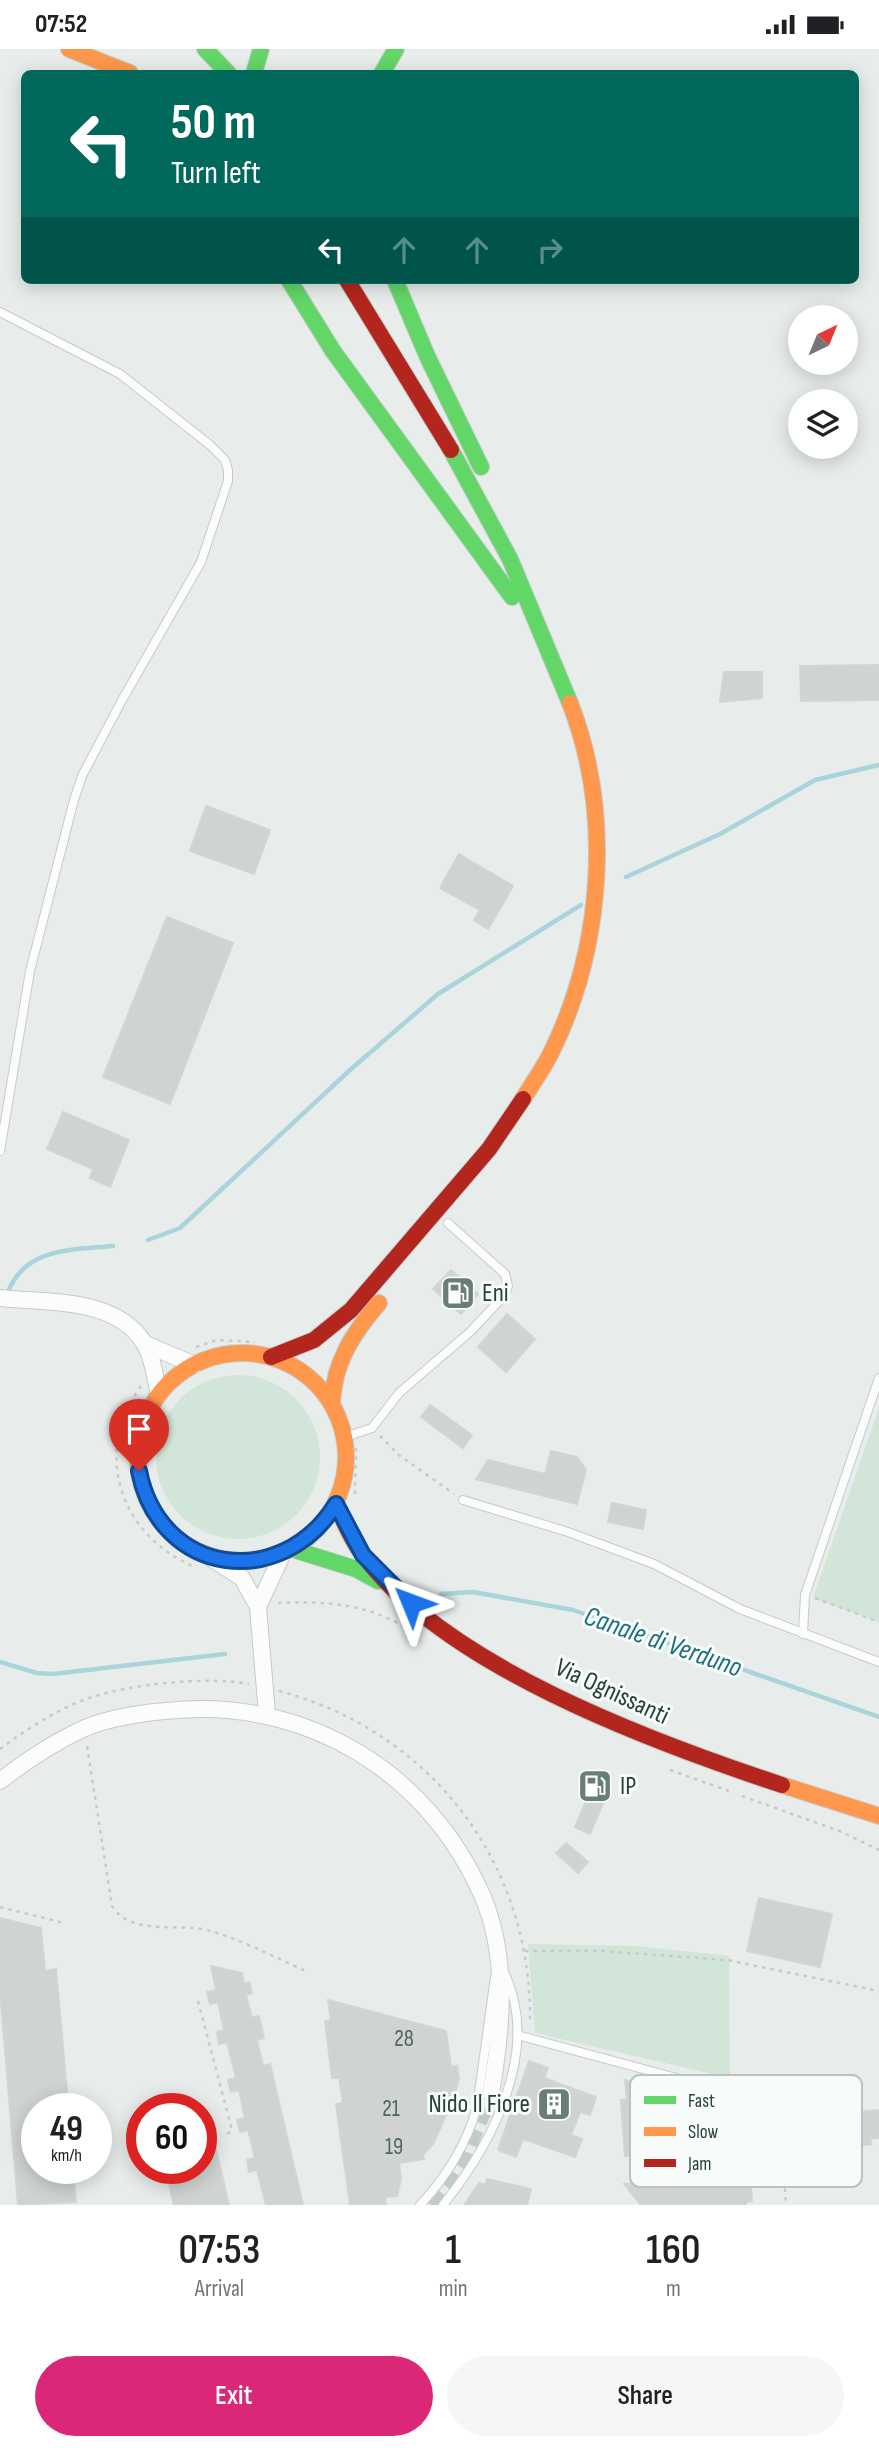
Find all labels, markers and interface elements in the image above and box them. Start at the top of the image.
text: 07:52 [35,9,87,40]
text: 50 m [171,94,256,153]
icon: left [56,98,147,189]
text: Turn left [171,154,261,193]
icon: left [312,231,350,269]
icon: ahead [385,231,423,269]
icon: ahead [458,231,496,269]
icon: right [531,231,569,269]
north arrow [788,305,858,375]
map controls [788,305,858,459]
button: layers [788,389,858,459]
fuel station icon: Eni [439,1274,477,1312]
place label: Eni [482,1278,509,1309]
pin [109,1399,169,1471]
icon: arrive [120,1410,158,1448]
position arrow [374,1566,448,1640]
water label: Canale di Verduno [580,1600,747,1685]
street label: Via Ognissanti [550,1652,674,1732]
fuel station icon: IP [576,1767,614,1805]
place label: IP [620,1771,636,1802]
house number: 28 [394,2025,414,2053]
legend [630,2075,862,2187]
building icon: Nido Il Fiore [535,2085,573,2123]
place label: Nido Il Fiore [429,2089,530,2120]
text: Fast [688,2090,715,2113]
speed limit sign: 60 [126,2093,217,2184]
house number: 21 [382,2095,400,2123]
text: 49 [50,2108,83,2151]
text: Slow [688,2121,718,2144]
house number: 19 [385,2133,403,2161]
text: km/h [51,2145,82,2166]
text: Jam [687,2153,711,2176]
text: 07:53 [179,2225,260,2276]
text: 1 [445,2225,461,2276]
text: 160 [646,2225,700,2276]
text: Arrival [195,2275,244,2303]
text: min [439,2275,468,2303]
text: m [666,2275,681,2303]
button: Exit [35,2356,433,2436]
button: Share [447,2356,844,2436]

